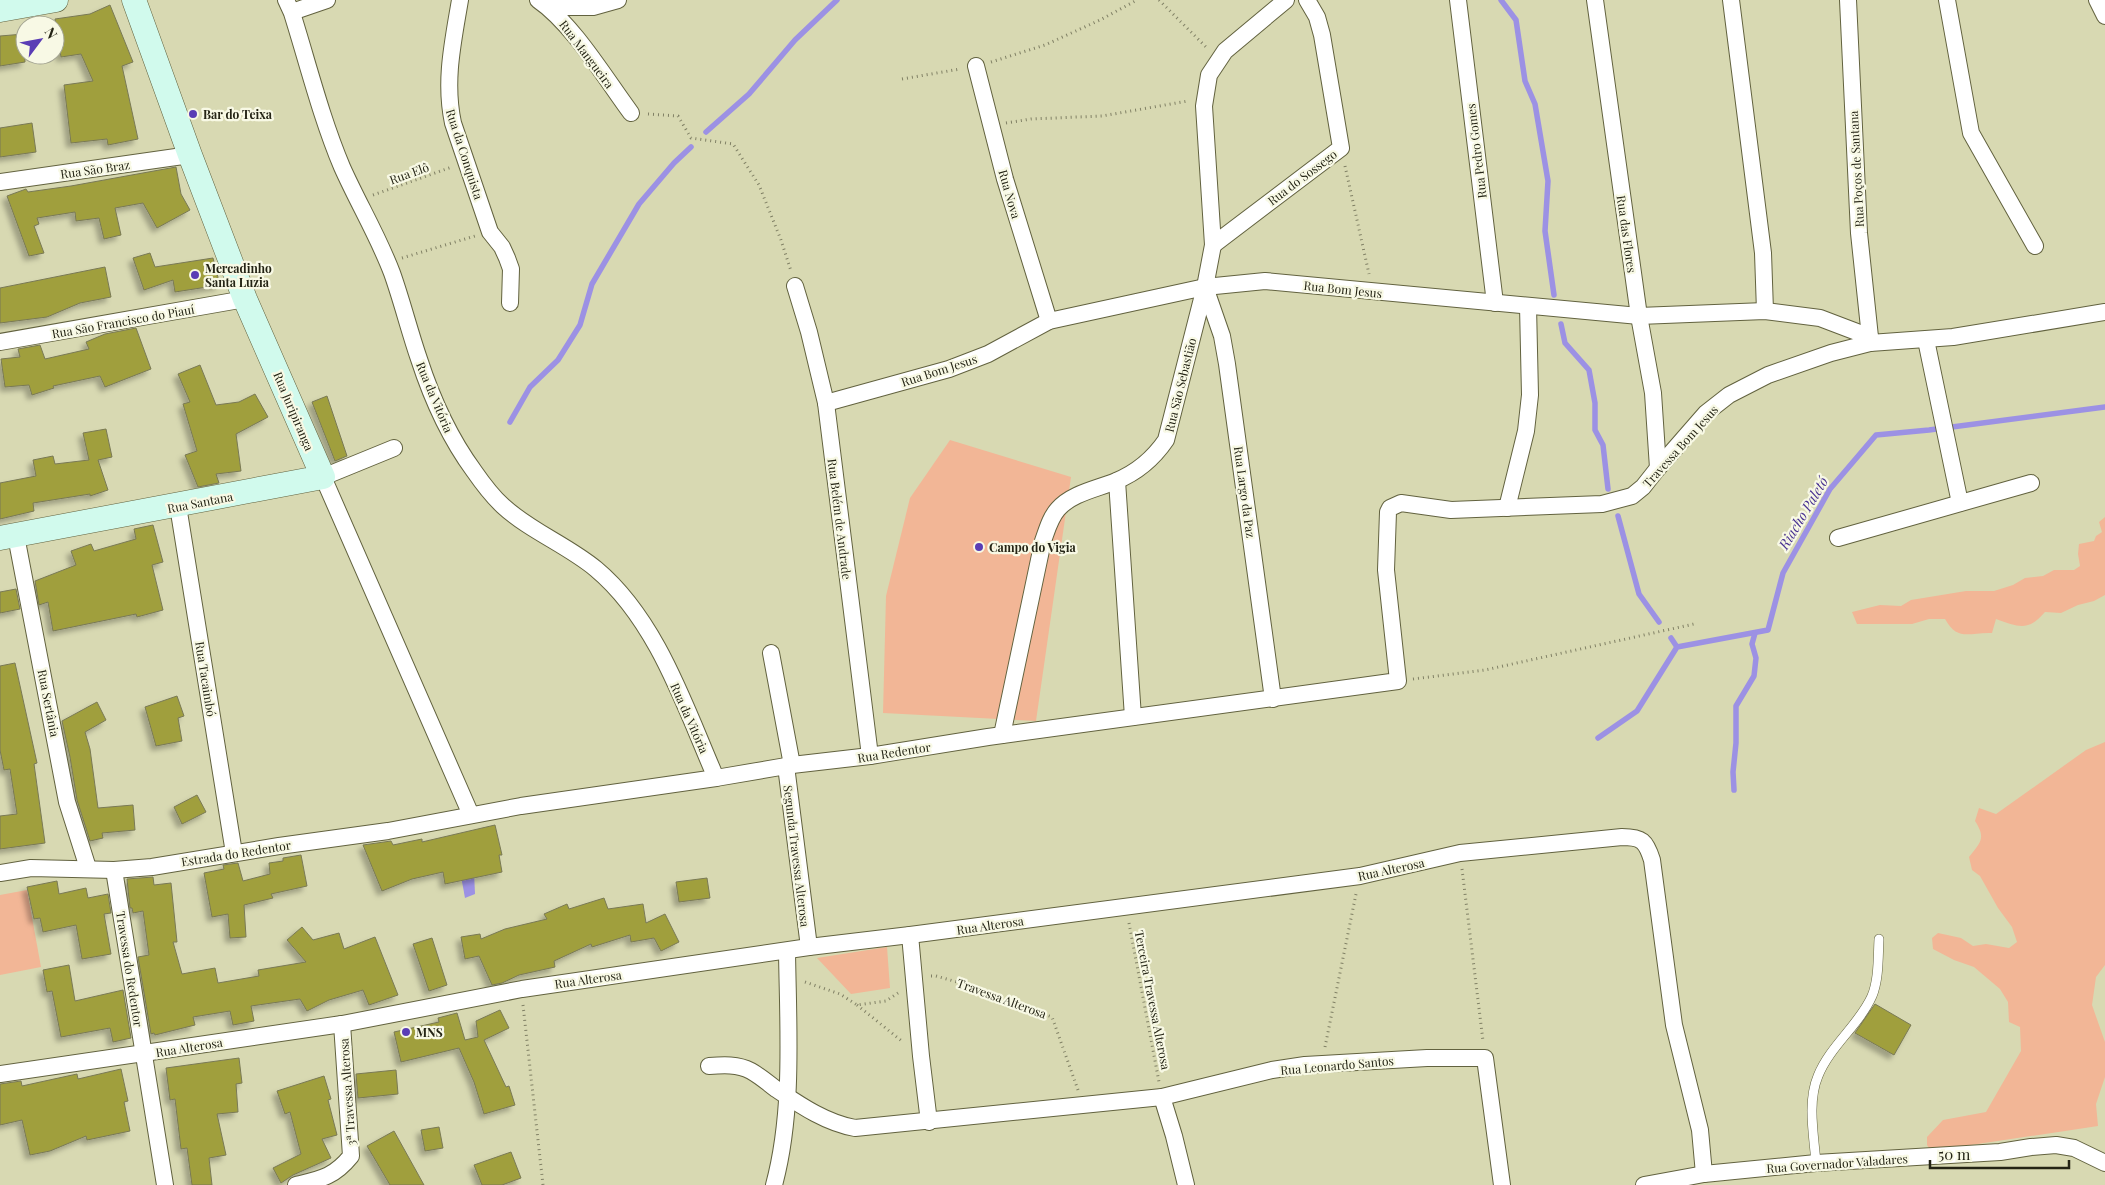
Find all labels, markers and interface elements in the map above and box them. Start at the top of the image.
north arrow [15,15,65,65]
street label: Rua Mangueira [556,17,618,91]
text: N [41,24,62,42]
street label: Rua Pedro Gomes [1462,103,1490,199]
place label: Bar do Teixa [203,106,273,122]
street label: Rua da Conquista [443,107,487,201]
marker: Bar do Teixa [187,108,199,120]
street label: Rua Poços de Santana [1845,110,1867,228]
street label: Rua do Sossego [1264,145,1340,208]
street label: Rua São Braz [59,156,131,182]
street label: Rua Elô [387,158,431,187]
street label: Rua Nova [995,168,1025,220]
street label: Rua das Flores [1614,194,1640,274]
place label: Mercadinho Santa Luzia [205,260,272,290]
marker: Mercadinho Santa Luzia [189,269,201,281]
street label: Rua Bom Jesus [1303,277,1383,301]
street label: Rua São Francisco do Piauí [50,300,196,341]
street label: Rua São Sebastião [1161,336,1200,434]
street label: Rua Bom Jesus [899,350,979,390]
street label: Rua da Vitória [413,359,457,435]
street label: Rua Juripiranga [270,369,318,453]
street label: Travessa Bom Jesus [1639,402,1721,490]
street label: Rua Largo da Paz [1231,445,1259,539]
street label: Rua Belém de Andrade [825,458,855,580]
water label: Riacho Paletó [1773,472,1833,554]
street label: Rua Santana [166,488,234,516]
place label: Campo do Vigia [989,539,1076,555]
marker: Campo do Vigia [973,541,985,553]
street label: Rua Tacaimbó [192,640,220,718]
street label: Rua Sertânia [35,668,63,738]
street label: Rua da Vitória [667,680,713,756]
street label: Rua Redentor [856,738,932,766]
street label: Segunda Travessa Alterosa [780,784,814,928]
street label: Estrada do Redentor [180,836,293,870]
street label: Rua Alterosa [1356,854,1426,884]
street label: Travessa do Redentor [113,910,147,1029]
street label: Rua Alterosa [955,912,1025,938]
street label: Terceira Travessa Alterosa [1132,929,1174,1071]
street label: Rua Alterosa [553,966,623,992]
street label: Travessa Alterosa [955,974,1049,1022]
place label: MNS [416,1024,443,1040]
marker: MNS [400,1026,412,1038]
street label: Rua Alterosa [154,1034,224,1060]
street label: 3ª Travessa Alterosa [335,1038,359,1146]
street label: Rua Leonardo Santos [1280,1052,1394,1078]
scale bar [1930,1138,2069,1170]
text: 50 m [1938,1144,1971,1164]
street label: Rua Governador Valadares [1766,1150,1908,1176]

